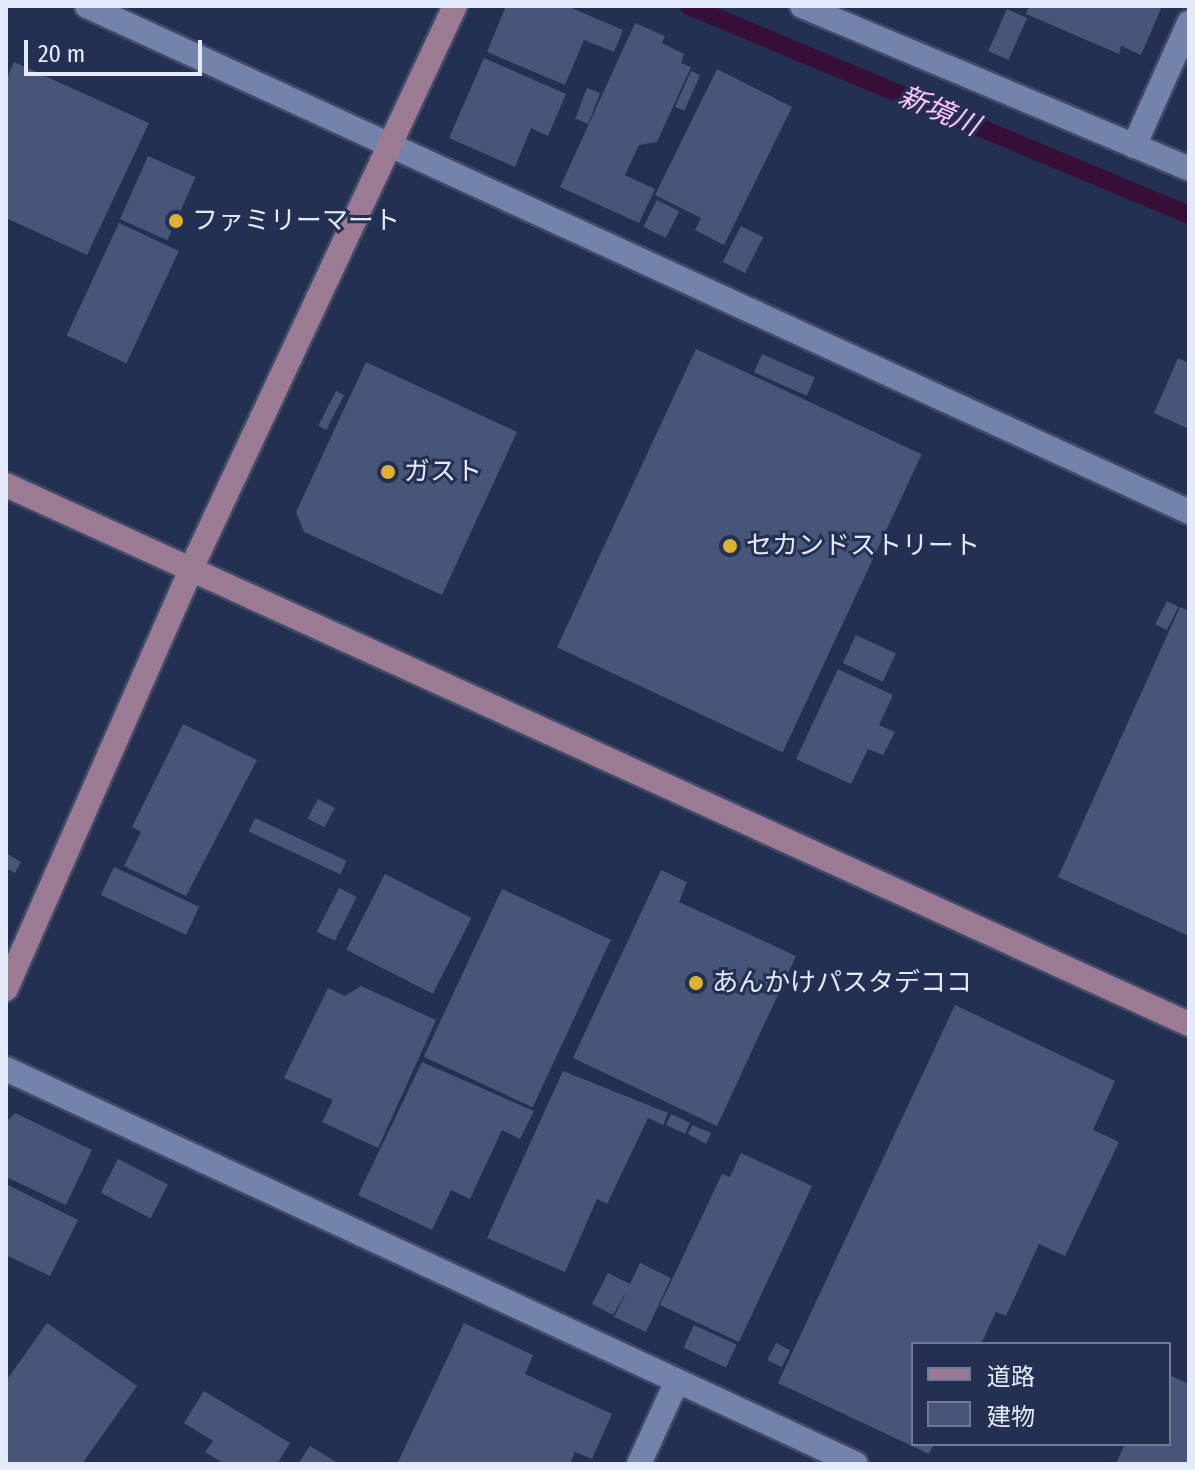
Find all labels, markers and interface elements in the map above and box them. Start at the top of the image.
scale bar [28,24,206,74]
text: 20 m [38,40,85,68]
water label: 新境川 [894,79,984,143]
place label: ファミリーマート [192,205,400,237]
marker: ファミリーマート [167,212,185,230]
place label: ガスト [404,456,482,488]
marker: ガスト [379,463,397,481]
place label: セカンドストリート [746,530,980,562]
marker: セカンドストリート [721,537,739,555]
place label: あんかけパスタデココ [712,967,972,999]
marker: あんかけパスタデココ [687,974,705,992]
legend [911,1342,1171,1446]
text: 道路 [987,1363,1035,1391]
text: 建物 [987,1403,1035,1431]

